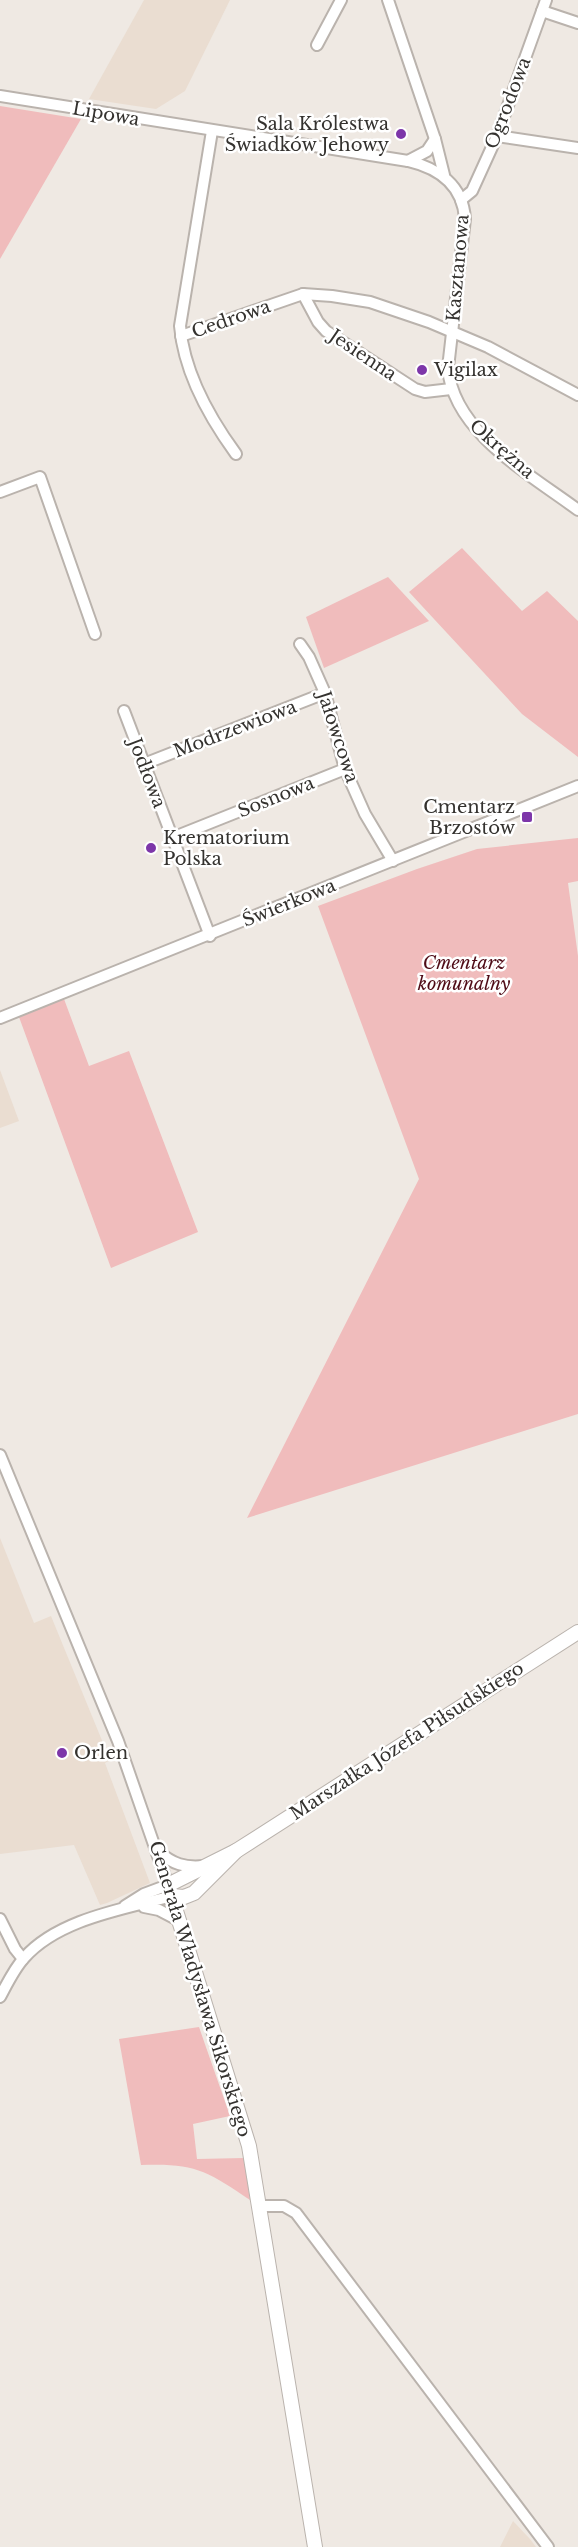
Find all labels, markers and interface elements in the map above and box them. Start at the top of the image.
street label: Ogrodowa [480,54,536,152]
street label: Lipowa [71,97,141,131]
place label: Sala Królestwa Świadków Jehowy [225,113,389,156]
marker: Sala Królestwa Świadków Jehowy [394,127,408,141]
street label: Kasztanowa [442,213,474,323]
street label: Cedrowa [189,295,273,343]
street label: Jesienna [324,323,401,385]
place label: Vigilax [433,359,498,381]
marker: Vigilax [415,363,429,377]
street label: Okrężna [465,415,539,483]
street label: Jałowcowa [312,687,363,786]
street label: Modrzewiowa [170,695,300,763]
street label: Jodłowa [123,733,170,811]
street label: Sosnowa [235,772,317,822]
place label: Cmentarz Brzostów [423,796,516,839]
marker: Cmentarz Brzostów [520,810,534,824]
place label: Krematorium Polska [163,827,290,870]
marker: Krematorium Polska [144,841,158,855]
street label: Świerkowa [239,873,339,932]
park label: Cmentarz komunalny [417,952,511,995]
street label: Marszałka Józefa Piłsudskiego [286,1657,528,1825]
place label: Orlen [74,1742,128,1764]
marker: Orlen [55,1746,69,1760]
street label: Generała Władysława Sikorskiego [144,1838,256,2140]

